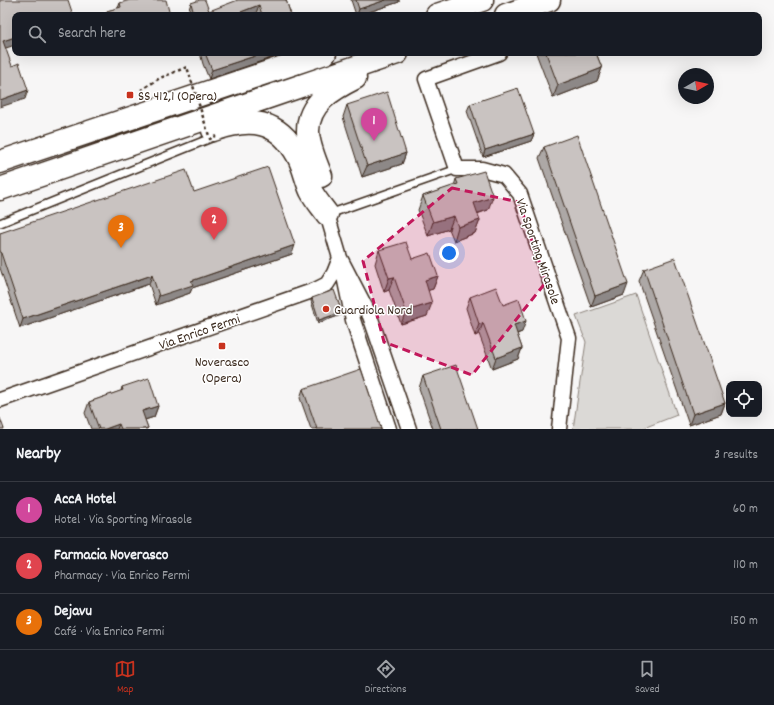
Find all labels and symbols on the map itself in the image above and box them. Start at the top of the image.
north arrow [678,68,714,104]
place label: SS 412,1 (Opera) [138,87,217,107]
marker: SS 412,1 (Opera) [125,90,135,100]
pin: 1 [361,108,387,141]
street label: Via Sporting Mirasole [510,196,565,307]
pin: 2 [201,207,227,240]
pin: 3 [108,215,134,248]
your location [439,243,459,263]
place label: Guardiola Nord [334,301,412,321]
marker: Guardiola Nord [321,304,331,314]
street label: Via Enrico Fermi [156,310,243,356]
marker: Noverasco (Opera) [217,341,227,351]
place label: Noverasco (Opera) [195,353,249,389]

